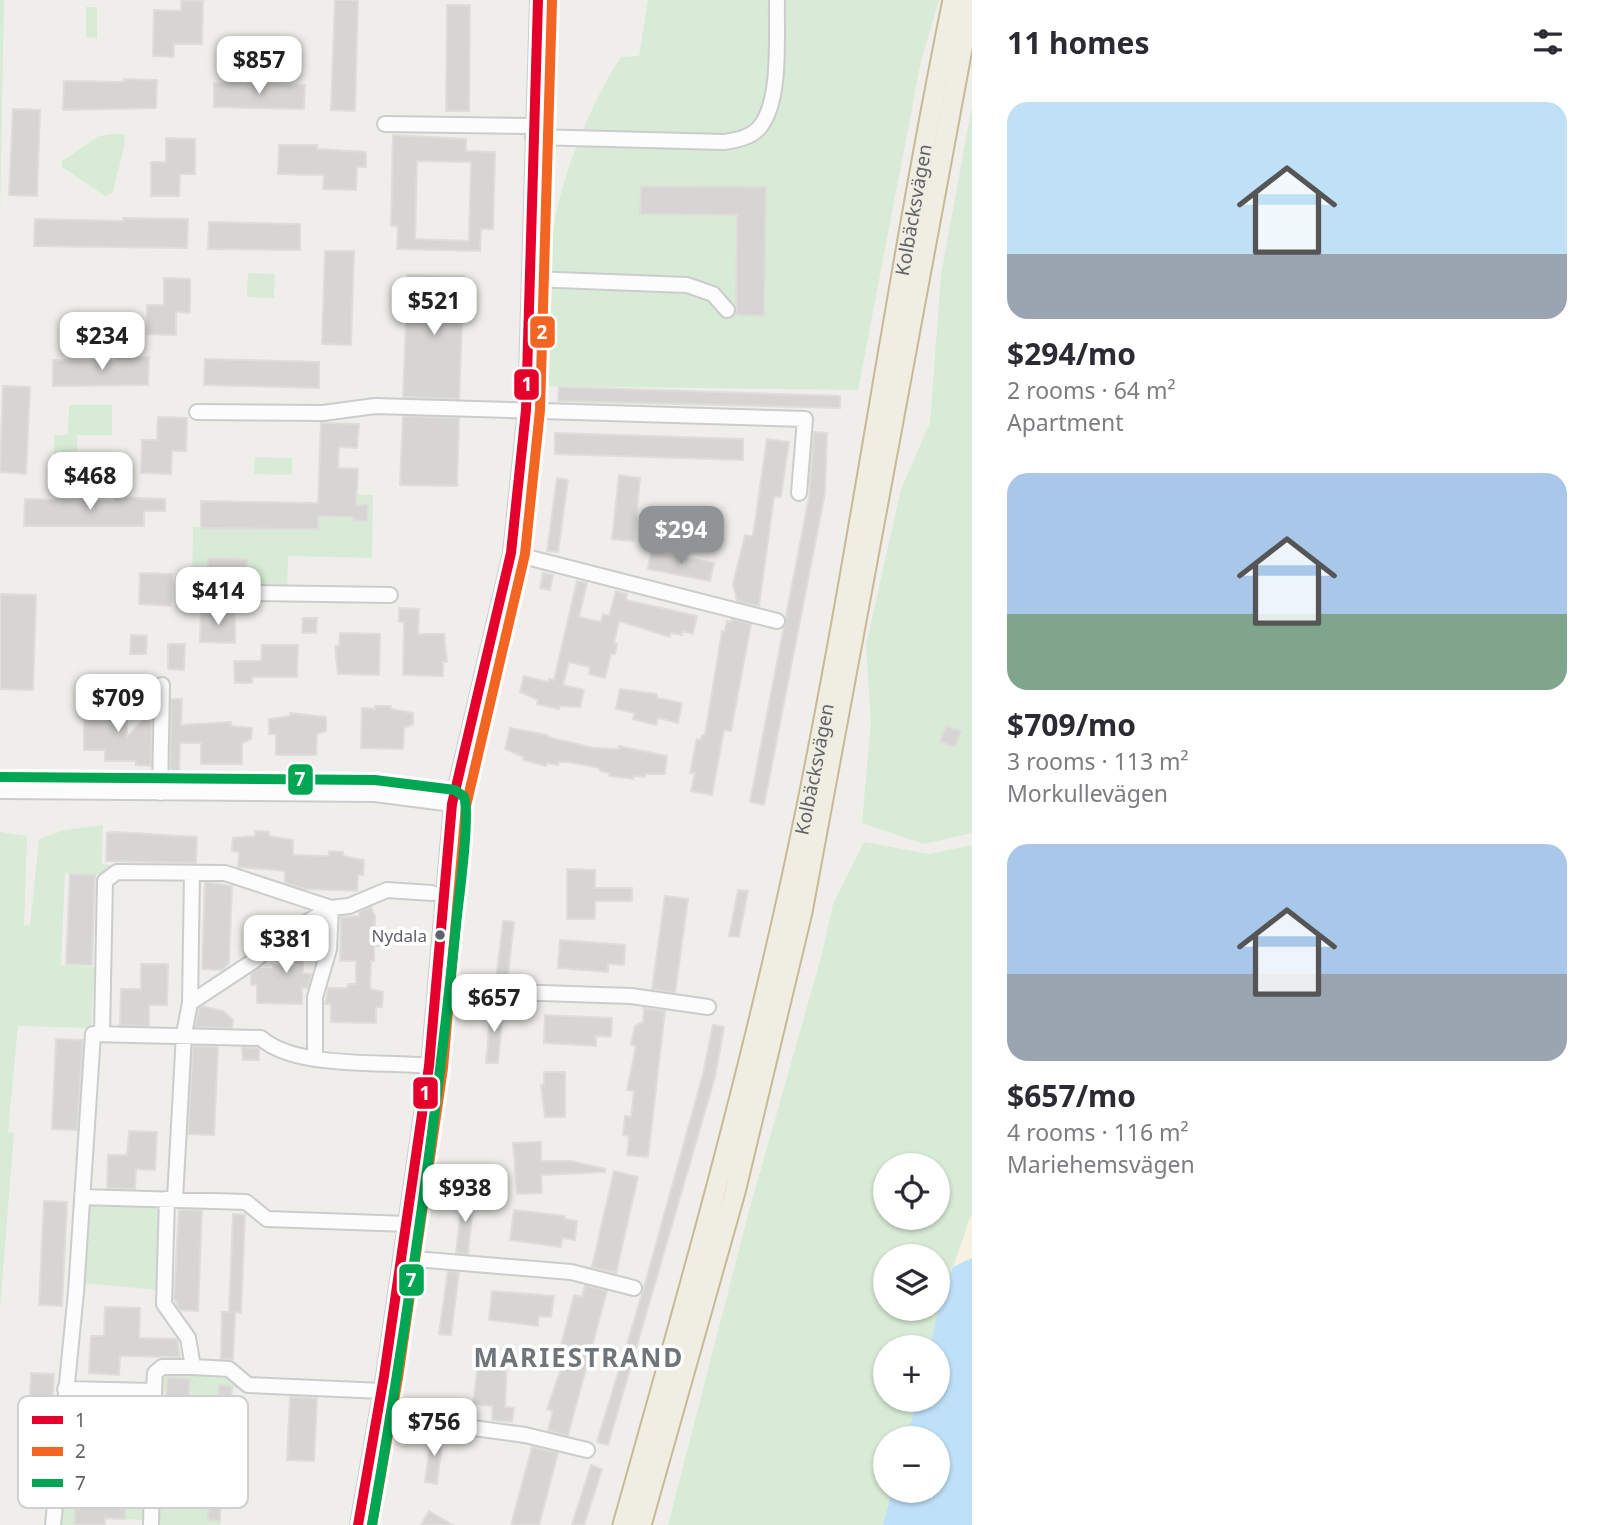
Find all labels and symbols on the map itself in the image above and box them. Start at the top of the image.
pin: $857 [218,36,300,96]
street label: Kolbäcksvägen [889,142,938,278]
pin: $521 [393,278,475,337]
pin: $234 [61,312,143,372]
line badge: 2 [529,315,556,349]
text: 2 [537,319,548,345]
line badge: 1 [513,368,540,401]
text: 1 [522,371,532,397]
pin: $468 [49,452,131,512]
pin: $294 [640,506,722,566]
pin: $414 [177,568,259,627]
pin: $709 [77,674,159,734]
street label: Kolbäcksvägen [788,701,840,837]
line badge: 7 [287,763,314,796]
text: 7 [295,766,306,792]
pin: $381 [245,916,327,975]
place label: Nydala [371,924,427,947]
marker: Nydala [433,928,447,942]
pin: $657 [453,974,535,1034]
line badge: 1 [412,1076,439,1110]
text: 1 [420,1080,430,1106]
pin: $938 [424,1164,506,1224]
line badge: 7 [398,1263,425,1297]
text: 7 [406,1267,417,1293]
district label: MARIESTRAND [474,1339,684,1375]
legend [18,1396,248,1508]
pin: $756 [393,1398,475,1458]
text: 1 [75,1407,86,1433]
text: 2 [75,1438,86,1464]
text: 7 [75,1470,86,1496]

